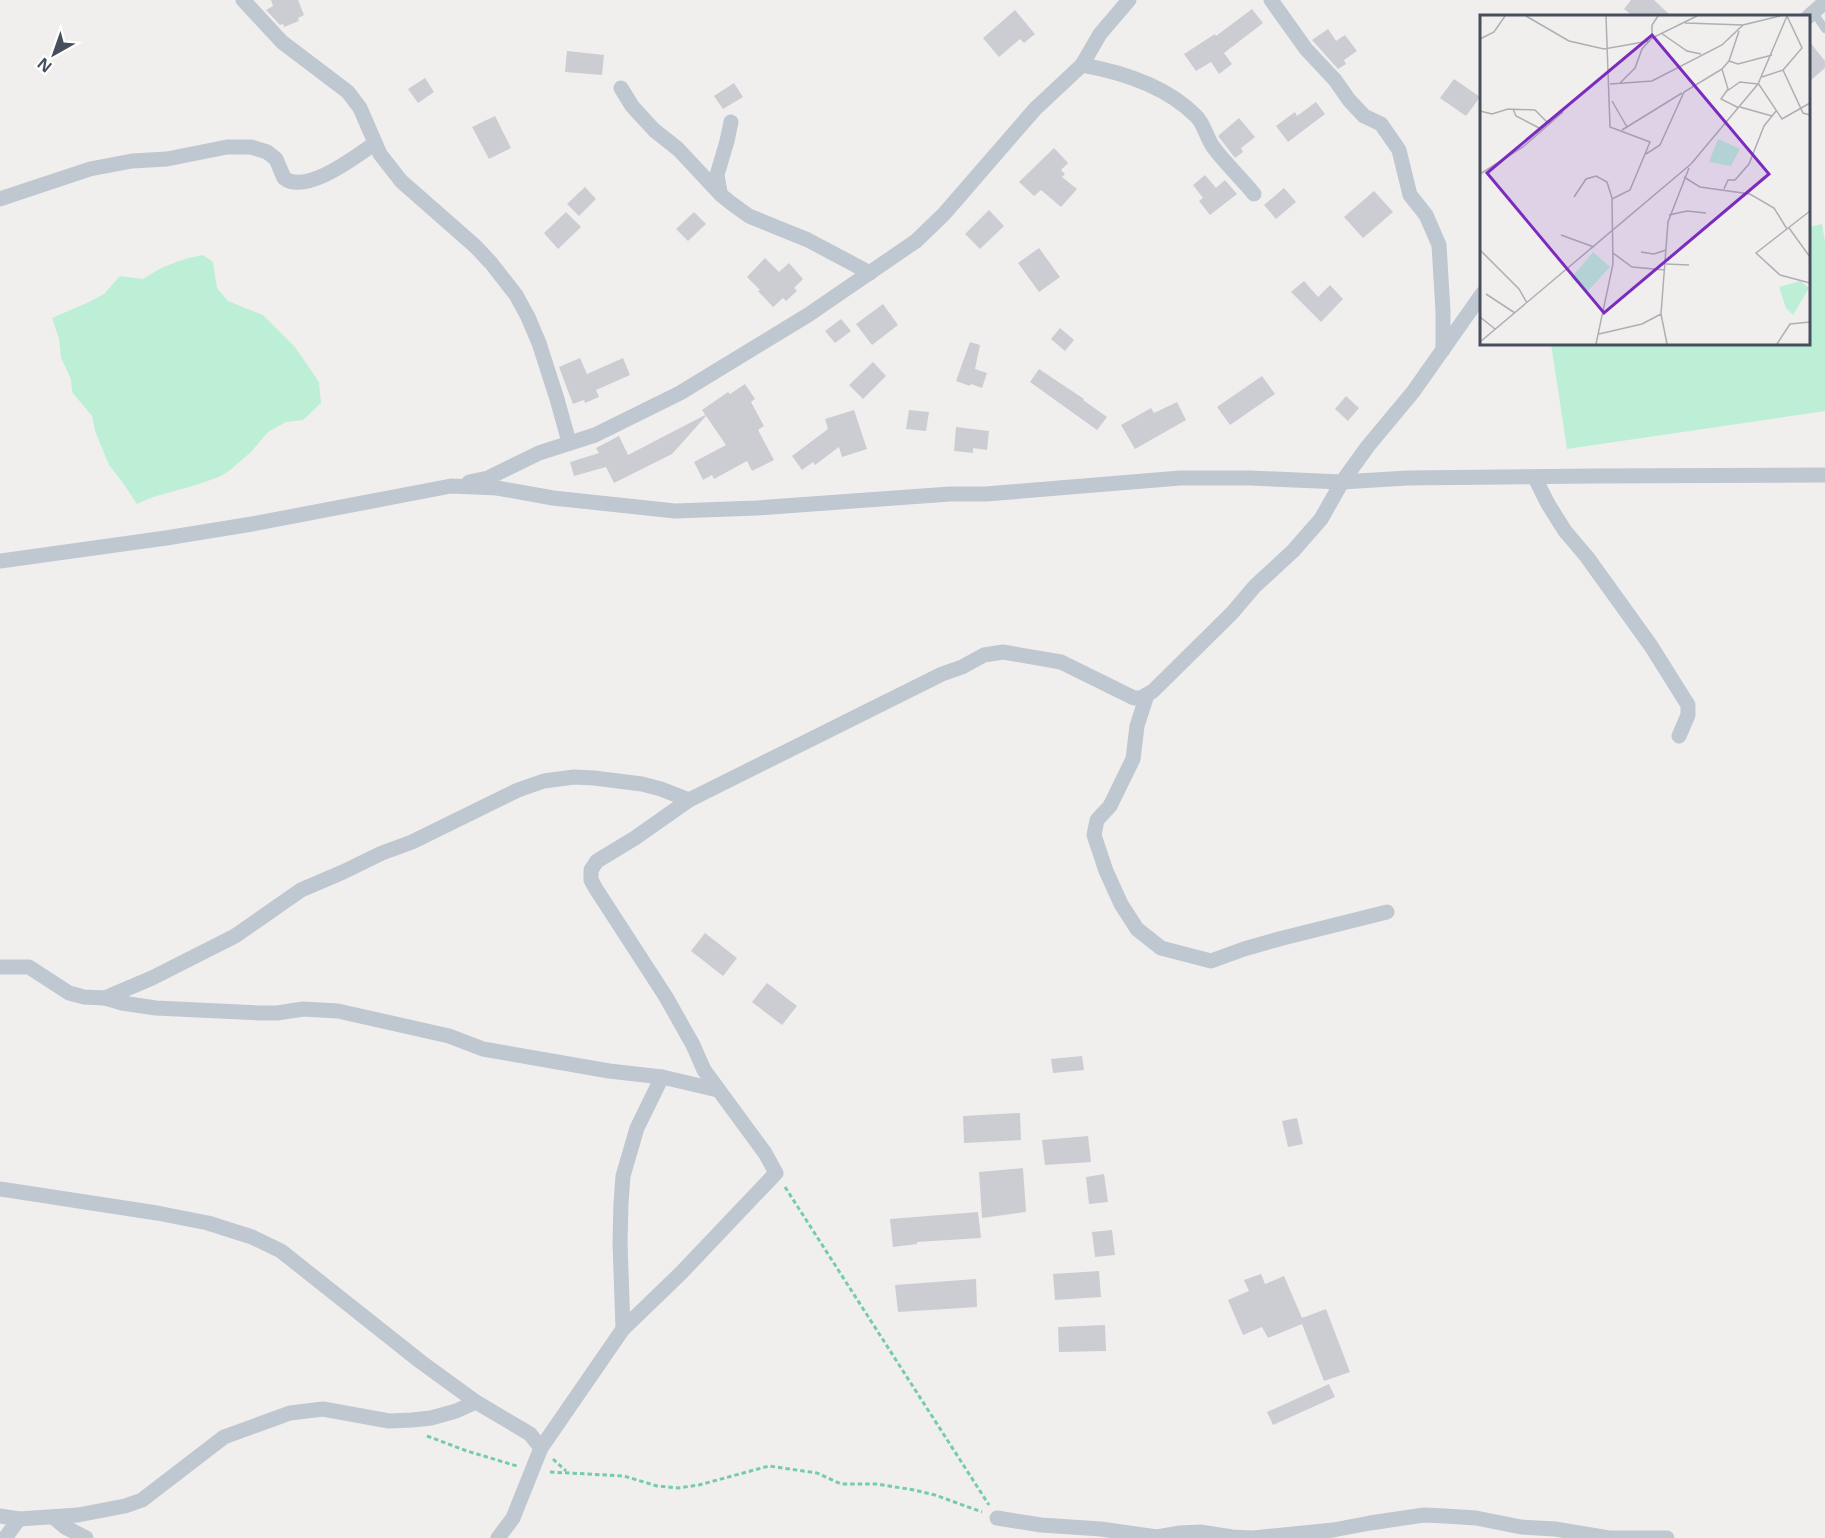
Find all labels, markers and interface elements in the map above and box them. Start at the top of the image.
inset map [1480,15,1810,345]
north arrow [24,24,84,84]
text: N [32,53,56,78]

